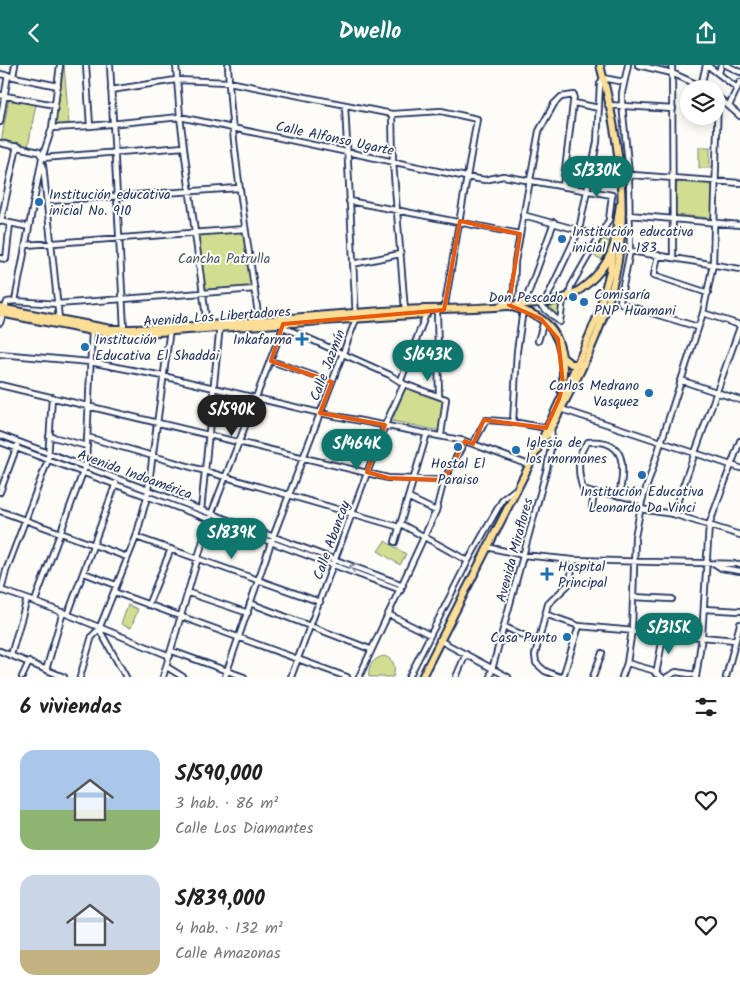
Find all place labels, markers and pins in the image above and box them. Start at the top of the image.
pin: S/330K [556,155,638,198]
place label: Institución educativa inicial No. 910 [49,184,171,222]
marker: Institución educativa inicial No. 910 [33,196,45,208]
place label: Institución educativa inicial No. 183 [572,221,694,259]
marker: Institución educativa inicial No. 183 [556,233,568,245]
place label: Comisaría PNP Huamani [594,284,676,322]
place label: Don Pescado [489,287,563,309]
marker: Don Pescado [567,291,579,303]
marker: Comisaría PNP Huamani [578,296,590,308]
place label: Institución Educativa El Shaddai [95,329,220,367]
place label: Inkafarma [233,329,292,351]
marker: Inkafarma [296,333,308,345]
pin: S/643K [387,339,469,382]
marker: Institución Educativa El Shaddai [79,341,91,353]
place label: Carlos Medrano Vasquez [549,375,639,413]
marker: Carlos Medrano Vasquez [643,387,655,399]
pin: S/590K [191,395,273,437]
pin: S/464K [316,429,398,471]
place label: Iglesia de los mormones [526,432,607,470]
marker: Hostal El Paraiso [452,441,464,453]
marker: Iglesia de los mormones [510,444,522,456]
place label: Hostal El Paraiso [431,453,486,491]
marker: Institución Educativa Leonardo Da Vinci [636,469,648,481]
place label: Institución Educativa Leonardo Da Vinci [580,481,704,519]
pin: S/839K [191,517,273,560]
place label: Hospital Principal [558,556,608,594]
marker: Hospital Principal [540,567,554,581]
pin: S/315K [628,613,710,655]
place label: Casa Punto [490,627,557,649]
marker: Casa Punto [561,631,573,643]

